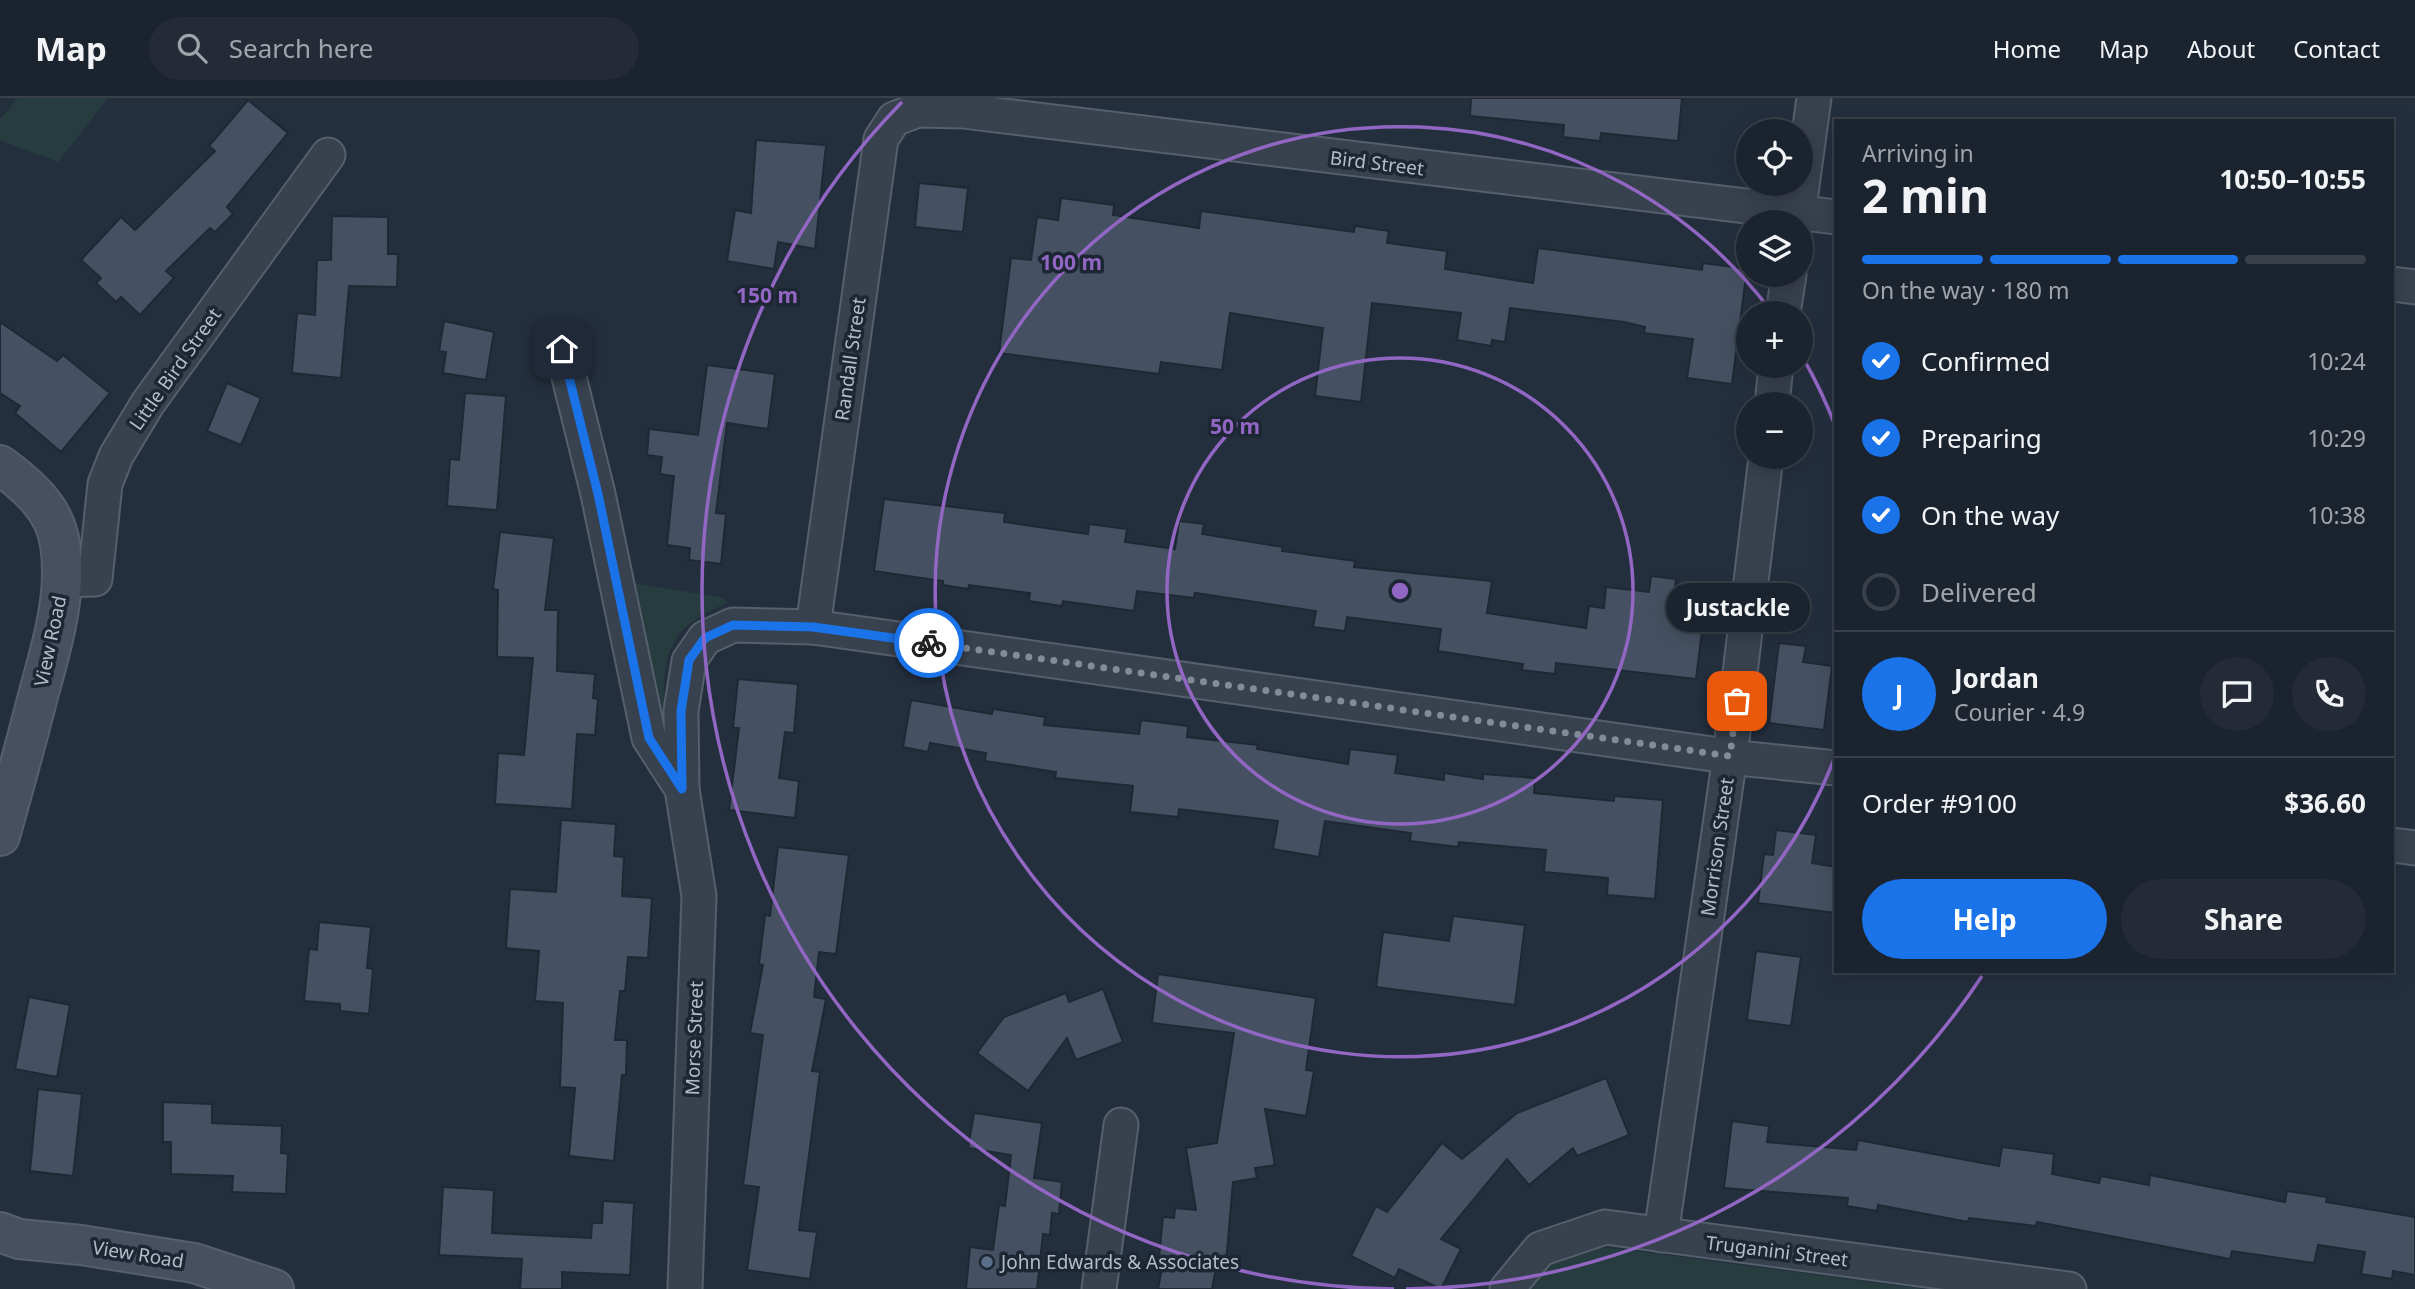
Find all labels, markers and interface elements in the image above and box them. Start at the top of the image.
search box [149,17,639,80]
text: Map [35,26,107,71]
icon: search [173,29,211,67]
text: Search here [229,30,373,66]
text: Home [1993,32,2061,65]
text: Map [2099,32,2149,65]
text: About [2187,32,2255,65]
text: Contact [2293,32,2380,65]
map controls [1736,119,1813,469]
button: locate [1736,119,1813,196]
text: Arriving in [1862,137,1974,169]
street label: Bird Street [1329,144,1426,182]
text: 10:50–10:55 [2219,161,2366,197]
text: 2 min [1862,164,1989,226]
button: layers [1736,210,1813,287]
text: 100 m [1040,248,1102,276]
text: On the way · 180 m [1862,274,2069,306]
text: 150 m [736,281,798,309]
street label: Randall Street [828,295,872,422]
button: + [1736,301,1813,378]
street label: Little Bird Street [123,303,227,435]
pin [532,319,592,379]
icon: home [543,330,581,368]
icon: check [1862,342,1900,380]
text: Confirmed [1921,343,2051,379]
text: 10:24 [2307,345,2366,377]
button: − [1736,392,1813,469]
text: 50 m [1210,412,1260,440]
icon: check [1862,419,1900,457]
text: Preparing [1921,420,2042,456]
text: 10:29 [2307,422,2366,454]
icon: check [1862,496,1900,534]
text: On the way [1921,497,2059,533]
text: 10:38 [2307,499,2366,531]
text: Delivered [1921,574,2037,610]
centre of rings [1388,579,1412,603]
callout: Justackle [1665,582,1809,631]
text: Justackle [1686,591,1790,623]
street label: View Road [28,593,72,689]
courier [894,608,964,678]
icon: bike [910,624,948,662]
button: chat [2200,657,2274,731]
button: phone [2292,657,2366,731]
text: Jordan [1954,660,2039,696]
pin [1707,671,1767,731]
text: J [1895,676,1903,712]
icon: bag [1718,682,1756,720]
text: Courier · 4.9 [1954,696,2085,728]
street label: Morrison Street [1694,776,1740,918]
text: Order #9100 [1862,785,2017,821]
text: $36.60 [2284,785,2366,821]
button: Help [1862,879,2107,959]
button: Share [2121,879,2366,959]
street label: Morse Street [679,980,709,1096]
street label: Truganini Street [1705,1229,1850,1273]
street label: View Road [90,1234,186,1274]
place label: John Edwards & Associates [999,1249,1239,1275]
marker: John Edwards & Associates [979,1254,995,1270]

